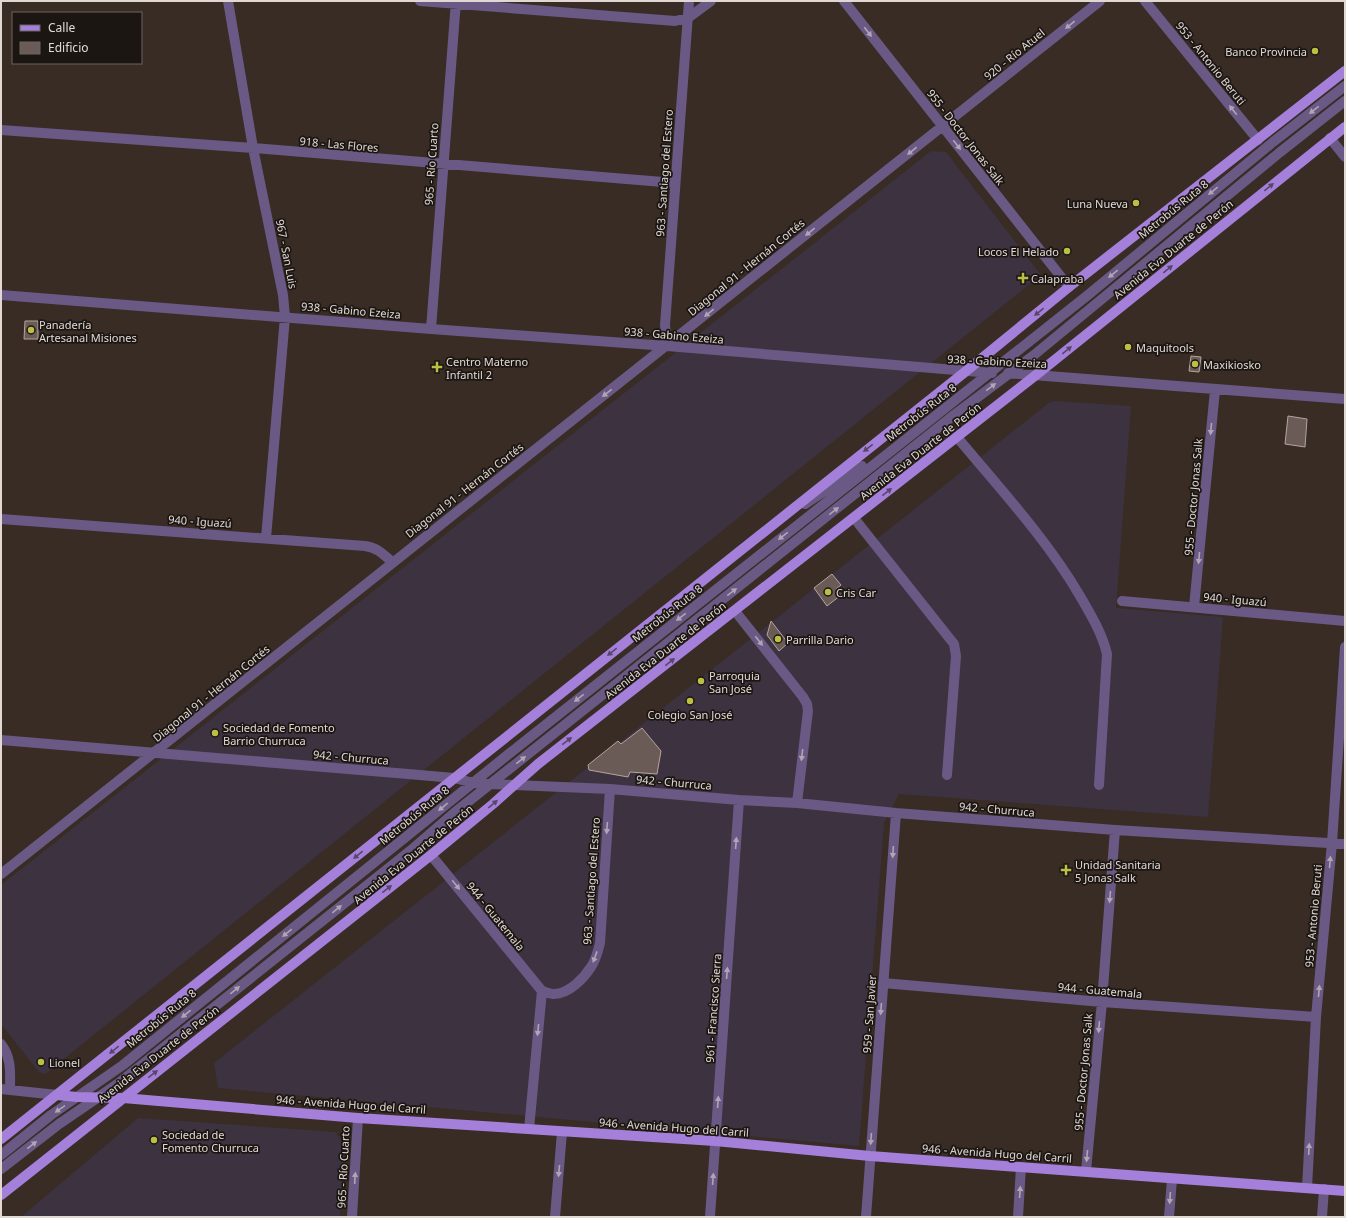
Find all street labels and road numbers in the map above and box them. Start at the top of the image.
street label: 953 - Antonio Beruti [1173,18,1249,108]
street label: 920 - Río Atuel [980,25,1048,83]
street label: 955 - Doctor Jonas Salk [924,86,1008,188]
street label: 963 - Santiago del Estero [652,108,676,237]
street label: 965 - Río Cuarto [421,122,441,206]
street label: 918 - Las Flores [299,133,379,155]
street label: Metrobús Ruta 8 [1135,176,1211,242]
street label: Avenida Eva Duarte de Perón [1110,196,1236,302]
street label: Diagonal 91 - Hernán Cortés [685,215,807,319]
street label: 967 - San Luis [273,218,301,290]
street label: 938 - Gabino Ezeiza [301,298,401,322]
street label: 938 - Gabino Ezeiza [624,323,724,347]
street label: 938 - Gabino Ezeiza [947,351,1047,371]
street label: Metrobús Ruta 8 [883,380,959,444]
street label: Avenida Eva Duarte de Perón [856,399,984,503]
street label: 955 - Doctor Jonas Salk [1180,438,1206,556]
street label: Diagonal 91 - Hernán Cortés [402,439,526,541]
street label: 940 - Iguazú [168,511,232,531]
street label: Metrobús Ruta 8 [629,581,705,645]
street label: 940 - Iguazú [1203,589,1267,609]
street label: Avenida Eva Duarte de Perón [601,598,729,702]
street label: Diagonal 91 - Hernán Cortés [150,641,272,745]
street label: 942 - Churruca [312,746,390,768]
street label: 942 - Churruca [635,771,713,793]
street label: Metrobús Ruta 8 [376,782,452,848]
street label: 942 - Churruca [958,798,1036,820]
street label: Avenida Eva Duarte de Perón [350,801,476,907]
street label: 963 - Santiago del Estero [579,816,603,945]
street label: 953 - Antonio Beruti [1301,864,1325,968]
street label: 944 - Guatemala [463,878,529,954]
street label: 961 - Francisco Sierra [702,953,724,1063]
street label: 959 - San Javier [859,974,879,1054]
street label: 944 - Guatemala [1057,979,1143,1001]
street label: Metrobús Ruta 8 [123,985,199,1051]
street label: Avenida Eva Duarte de Perón [94,1002,222,1106]
street label: 955 - Doctor Jonas Salk [1070,1013,1096,1131]
street label: 946 - Avenida Hugo del Carril [276,1091,426,1117]
street label: 946 - Avenida Hugo del Carril [599,1114,749,1140]
street label: 965 - Río Cuarto [333,1125,353,1209]
street label: 946 - Avenida Hugo del Carril [922,1140,1072,1166]

